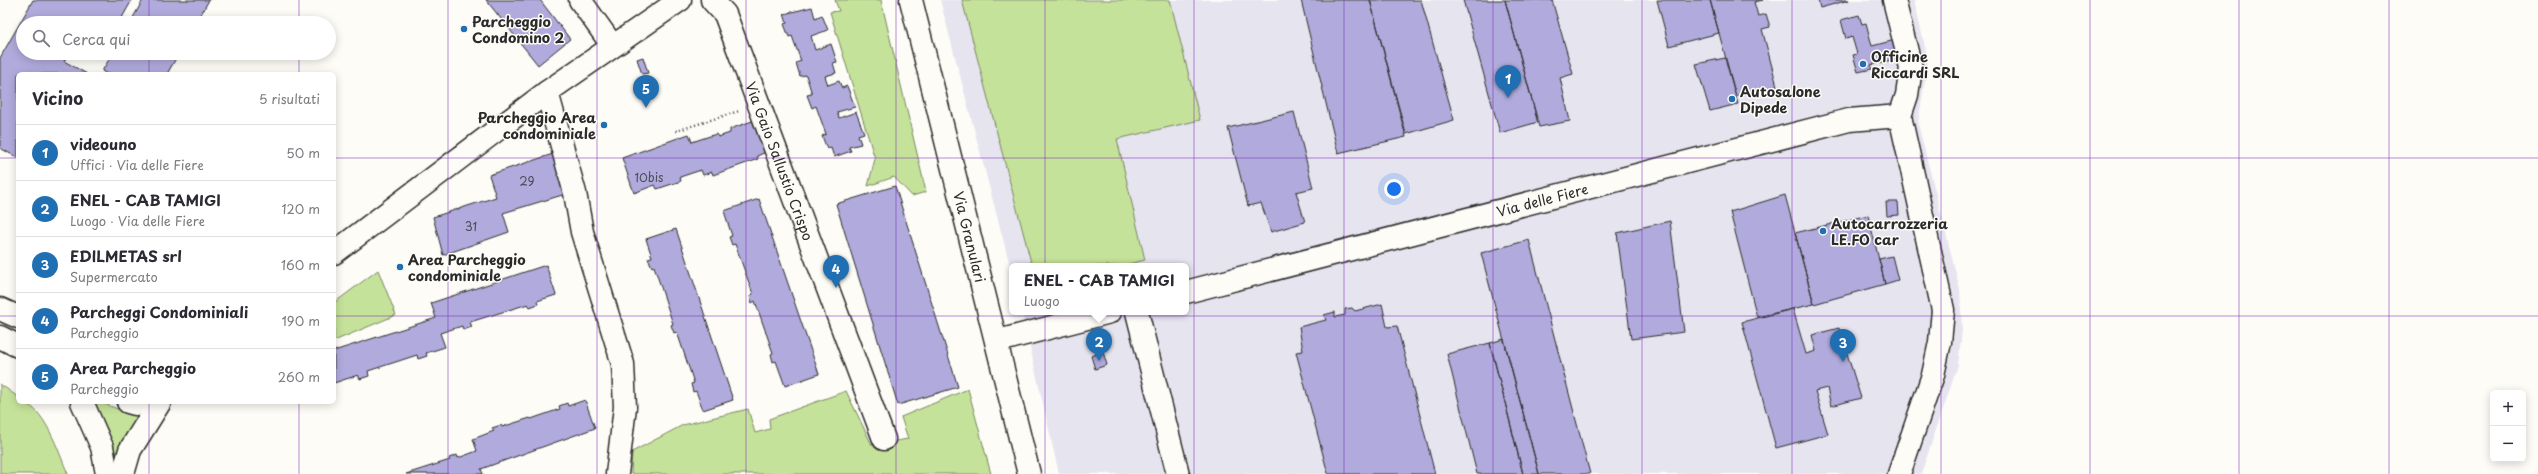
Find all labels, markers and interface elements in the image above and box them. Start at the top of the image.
place label: Parcheggio Condomino 2 [472,11,565,48]
search box [16,16,336,60]
marker: Parcheggio Condomino 2 [459,24,469,34]
icon: search [30,27,52,49]
text: Cerca qui [62,27,130,50]
place label: Officine Riccardi SRL [1871,46,1960,83]
marker: Officine Riccardi SRL [1858,59,1868,69]
pin: 1 [1495,65,1521,98]
pin: 5 [633,75,659,108]
street label: Via Gaio Sallustio Crispo [741,79,819,244]
place label: Autosalone Dipede [1740,81,1821,118]
text: Vicino [32,85,83,111]
text: 5 risultati [259,89,320,108]
marker: Autosalone Dipede [1727,94,1737,104]
place label: Parcheggio Area condominiale [478,107,596,144]
marker: Parcheggio Area condominiale [599,120,609,130]
text: videouno [70,132,136,155]
text: 1 [42,143,48,162]
text: 50 m [286,143,320,162]
text: Uffici · Via delle Fiere [70,155,204,174]
house number: 10bis [634,168,664,186]
house number: 29 [519,172,535,190]
street label: Via delle Fiere [1494,178,1590,222]
your location [1384,179,1404,199]
text: ENEL - CAB TAMIGI [70,188,221,211]
street label: Via Granulari [949,189,991,284]
text: 2 [40,199,50,218]
text: 120 m [281,199,320,218]
text: Luogo · Via delle Fiere [70,211,205,230]
place label: Autocarrozzeria LE.FO car [1831,213,1948,250]
house number: 31 [465,217,477,235]
marker: Autocarrozzeria LE.FO car [1818,226,1828,236]
text: EDILMETAS srl [70,244,182,267]
place label: Area Parcheggio condominiale [408,249,526,286]
text: 3 [41,255,49,274]
text: 160 m [281,255,320,274]
pin: 4 [823,255,849,288]
marker: Area Parcheggio condominiale [395,262,405,272]
popup [1009,263,1189,315]
text: Supermercato [70,267,158,286]
text: ENEL - CAB TAMIGI [1024,268,1174,291]
text: Luogo [1024,291,1060,310]
text: Parcheggi Condominiali [70,300,248,323]
text: 4 [41,311,49,330]
text: 190 m [281,311,320,330]
text: Parcheggio [70,323,139,342]
pin: 2 [1086,328,1112,361]
pin: 3 [1830,329,1856,362]
text: Area Parcheggio [70,356,196,379]
text: 5 [41,367,49,386]
text: 260 m [278,367,320,386]
text: Parcheggio [70,379,139,398]
map controls [2490,390,2526,462]
button: + [2490,390,2526,426]
button: − [2490,426,2526,462]

